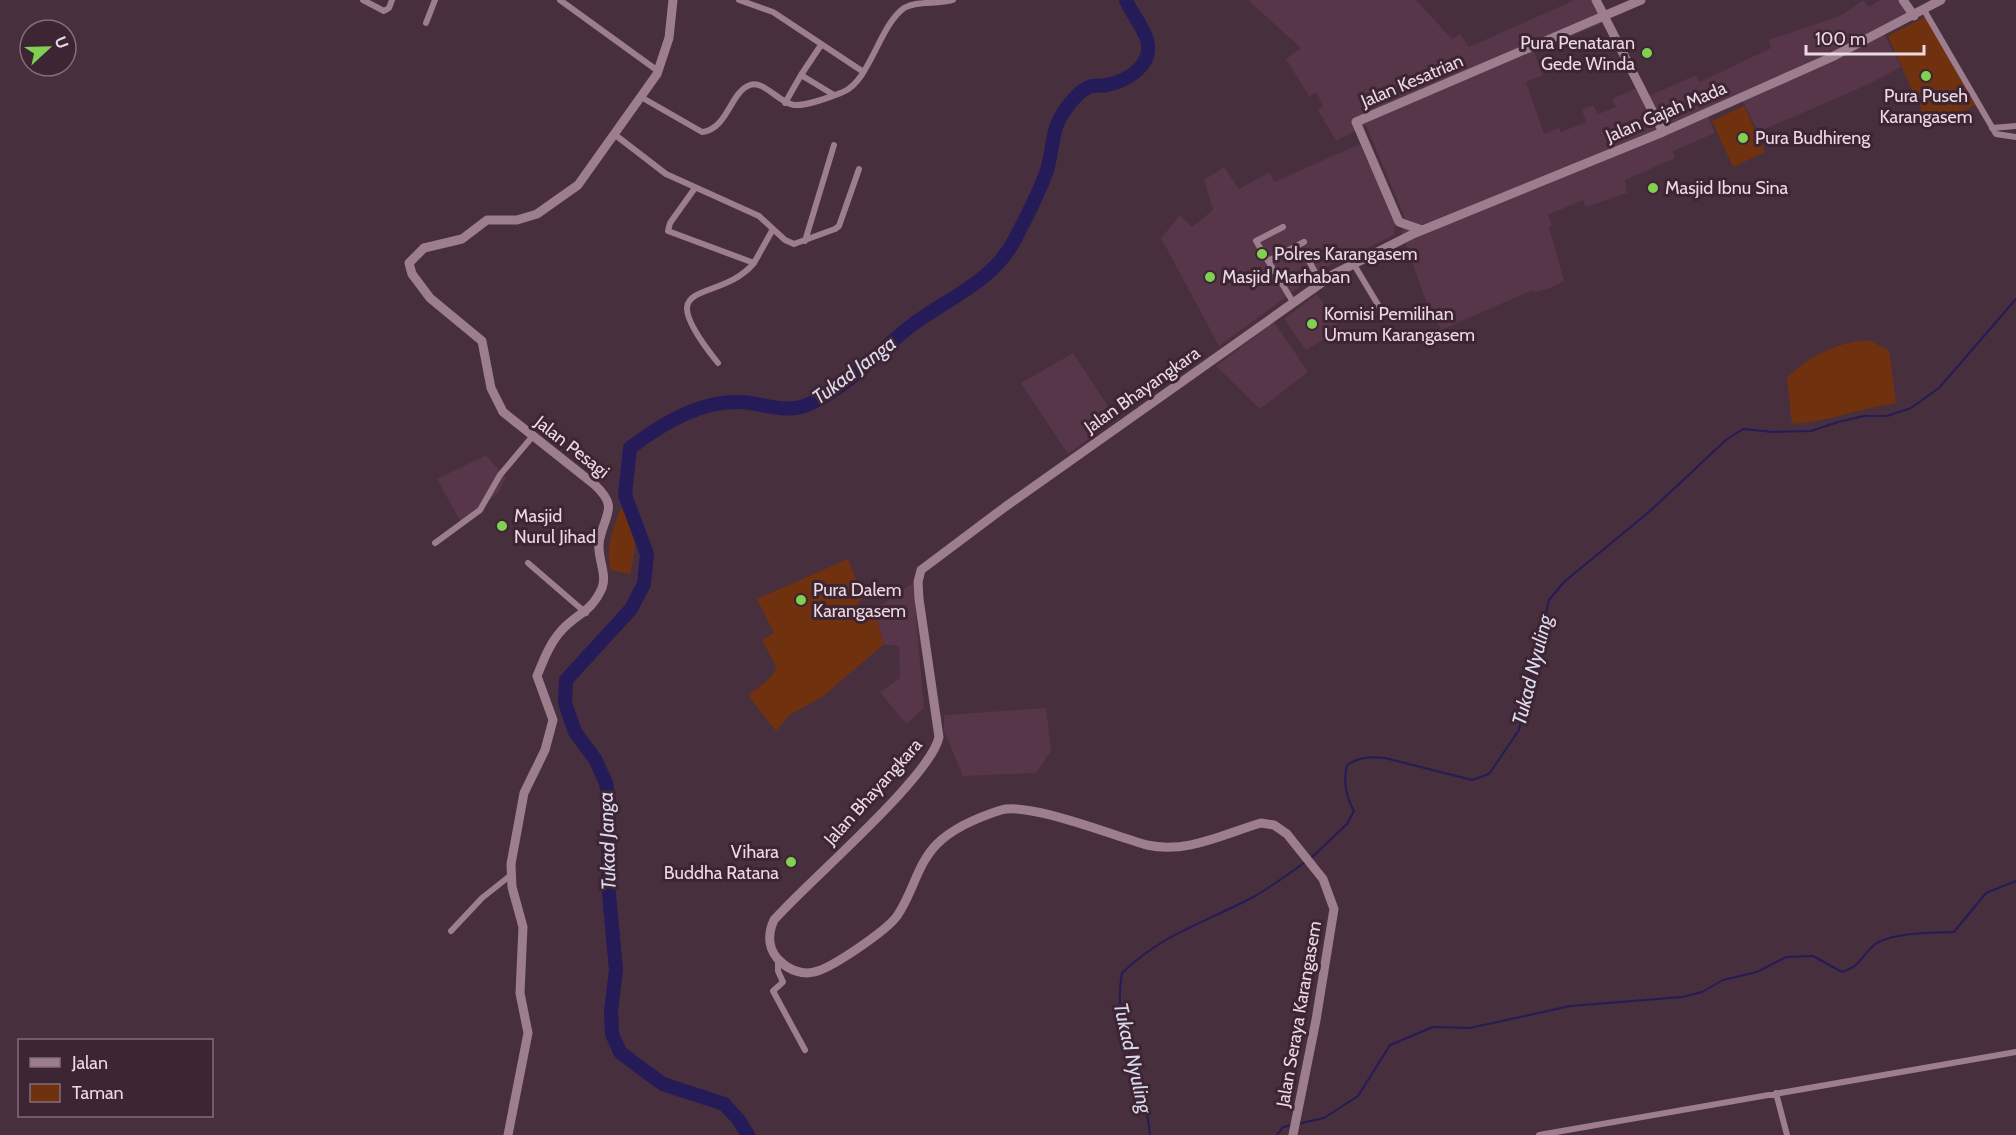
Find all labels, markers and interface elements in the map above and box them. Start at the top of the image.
north arrow [18,18,78,78]
scale bar [1806,18,1924,56]
text: 100 m [1815,28,1866,50]
place label: Pura Penataran Gede Winda [1520,32,1635,75]
text: U [50,34,72,51]
marker: Pura Penataran Gede Winda [1640,46,1654,60]
street label: Jalan Kesatrian [1357,50,1466,113]
marker: Pura Puseh Karangasem [1919,69,1933,83]
street label: Jalan Gajah Mada [1601,77,1730,148]
place label: Pura Puseh Karangasem [1879,85,1973,128]
place label: Pura Budhireng [1755,127,1871,149]
marker: Pura Budhireng [1736,131,1750,145]
place label: Masjid Ibnu Sina [1665,177,1789,199]
marker: Masjid Ibnu Sina [1646,181,1660,195]
place label: Polres Karangasem [1274,243,1418,265]
marker: Polres Karangasem [1255,247,1269,261]
place label: Masjid Marhaban [1222,266,1350,288]
marker: Masjid Marhaban [1203,270,1217,284]
place label: Komisi Pemilihan Umum Karangasem [1324,303,1475,346]
marker: Komisi Pemilihan Umum Karangasem [1305,317,1319,331]
water label: Tukad Janga [807,331,901,409]
street label: Jalan Bhayangkara [1079,342,1204,439]
street label: Jalan Pesagi [530,410,614,483]
place label: Masjid Nurul Jihad [514,505,596,548]
marker: Masjid Nurul Jihad [495,519,509,533]
place label: Pura Dalem Karangasem [813,579,906,622]
marker: Pura Dalem Karangasem [794,593,808,607]
water label: Tukad Nyuling [1507,612,1557,728]
street label: Jalan Bhayangkara [819,734,927,851]
water label: Tukad Janga [593,791,621,891]
place label: Vihara Buddha Ratana [664,841,779,884]
marker: Vihara Buddha Ratana [784,855,798,869]
street label: Jalan Seraya Karangasem [1272,919,1326,1110]
water label: Tukad Nyuling [1109,1000,1158,1116]
legend [18,1039,213,1117]
text: Jalan [71,1052,108,1074]
text: Taman [72,1082,124,1104]

